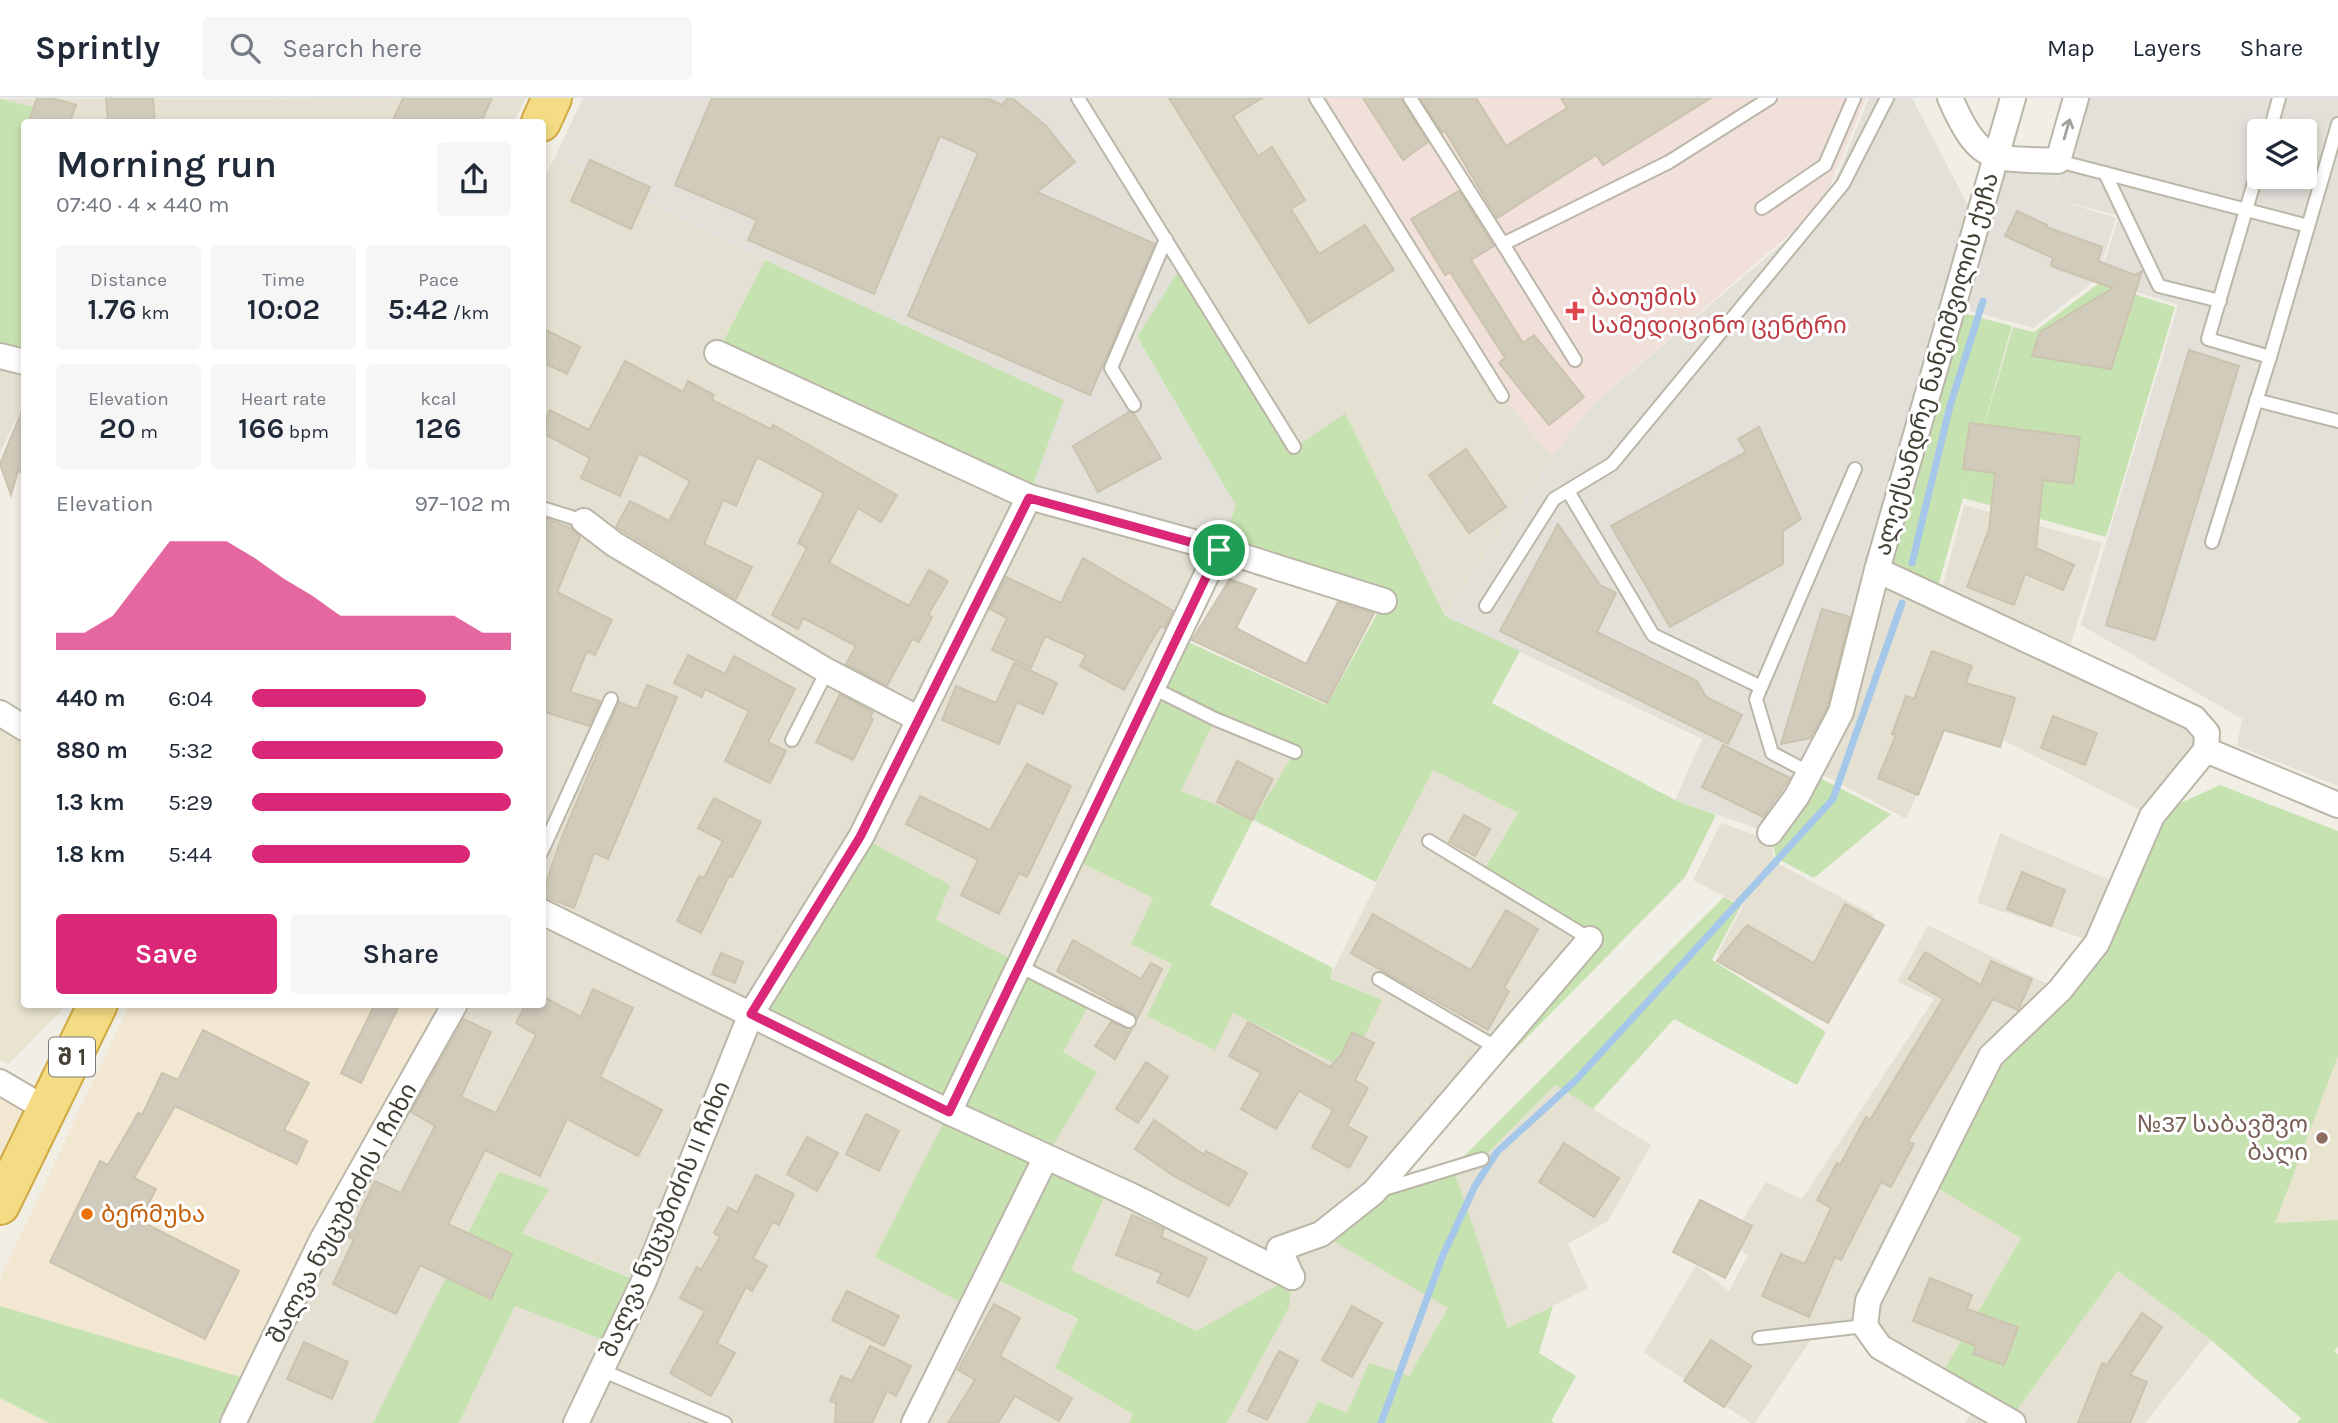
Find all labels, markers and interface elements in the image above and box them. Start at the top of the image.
search box [202,17,692,80]
text: Sprintly [35,29,160,67]
icon: search [226,29,264,67]
text: Search here [282,33,422,64]
text: Map [2047,34,2095,62]
text: Layers [2133,34,2202,62]
text: Share [2240,34,2303,62]
one-way arrow [2062,119,2075,141]
map controls [2247,119,2317,189]
button: layers [2247,119,2317,189]
text: Morning run [56,142,277,187]
button: share [437,142,511,216]
street label: ალექსანდრე ნანეიშვილის ქუჩა [1868,169,2004,559]
text: 07:40 · 4 × 440 m [56,191,229,218]
text: Distance [90,269,167,291]
text: Time [262,269,305,291]
text: Pace [418,269,459,291]
place label: ბათუმის სამედიცინო ცენტრი [1591,283,1847,339]
text: 1.76 [87,291,137,327]
text: 10:02 [247,291,320,327]
text: 5:42 [388,291,448,327]
marker: ბათუმის სამედიცინო ცენტრი [1565,301,1585,321]
text: km [137,302,170,324]
text: /km [448,302,489,324]
text: Elevation [88,388,169,410]
text: Heart rate [241,388,326,410]
text: kcal [420,388,457,410]
text: 20 [99,410,136,446]
text: 166 [238,410,284,446]
text: 126 [415,410,462,446]
text: m [136,421,158,443]
text: bpm [284,421,329,443]
text: Elevation [56,490,153,517]
text: 97–102 m [414,490,511,517]
pin [1189,520,1249,580]
icon: arrive [1200,531,1238,569]
text: 440 m [56,685,126,712]
text: 6:04 [168,685,213,712]
text: 880 m [56,737,128,764]
text: 5:32 [168,737,213,764]
text: 1.3 km [56,789,125,816]
text: 5:29 [168,789,213,816]
text: 1.8 km [56,841,125,868]
text: 5:44 [168,841,212,868]
button: Save [56,914,277,994]
button: Share [291,914,511,994]
road number: შ 1 [49,1038,95,1076]
street label: შალვა ნუცუბიძის II ჩიხი [594,1077,736,1361]
street label: შალვა ნუცუბიძის I ჩიხი [261,1078,423,1348]
place label: №37 საბავშვო ბაღი [2137,1110,2308,1167]
marker: №37 საბავშვო ბაღი [2314,1130,2330,1146]
place label: ბერმუხა [101,1200,205,1228]
marker: ბერმუხა [79,1206,95,1222]

